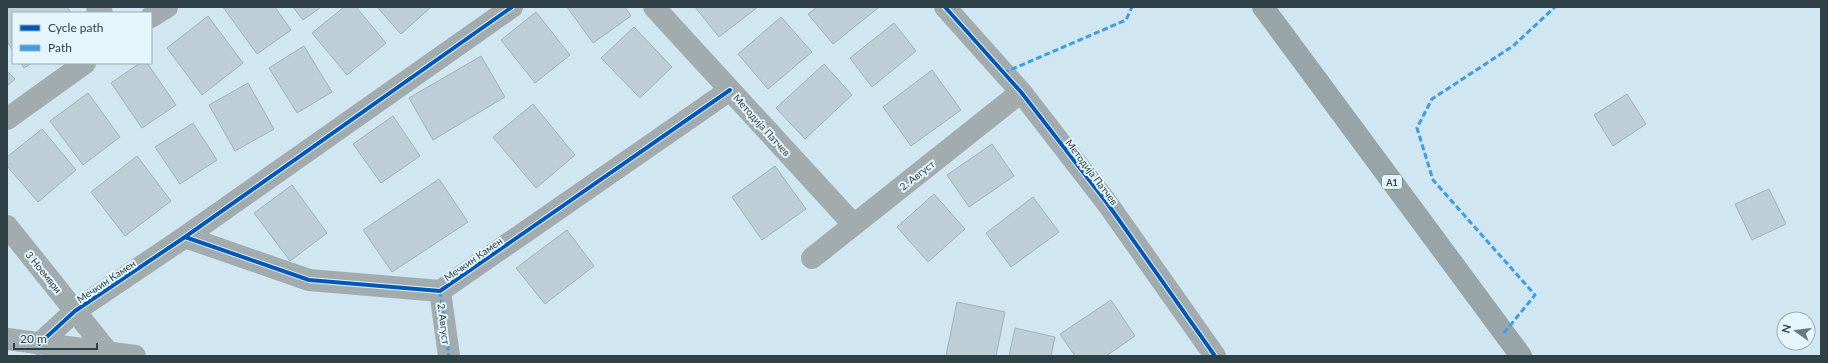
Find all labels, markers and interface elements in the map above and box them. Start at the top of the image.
legend [12,12,152,64]
text: Cycle path [48,20,103,35]
text: Path [48,40,72,55]
street label: Методиjа Патчев [731,92,793,158]
street label: Методиjа Патчев [1063,137,1121,207]
street label: 2. Август [897,158,937,192]
road number: A1 [1382,175,1402,189]
street label: Мечкин Камен [442,235,504,283]
street label: 3 Ноември [24,249,65,295]
street label: Мечкин Камен [74,257,138,305]
street label: 2. Август [436,303,452,345]
north arrow [1776,311,1816,351]
text: N [1778,323,1793,334]
scale bar [14,325,97,351]
text: 20 m [20,331,47,346]

